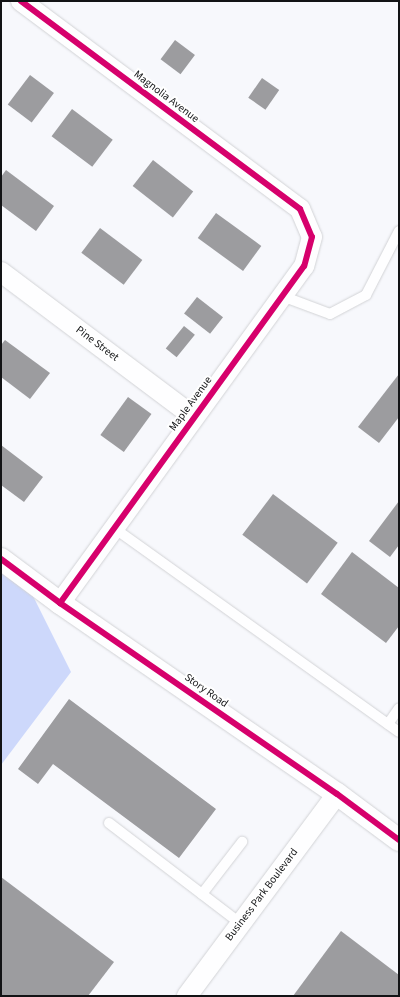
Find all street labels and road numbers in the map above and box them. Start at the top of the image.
street label: Magnolia Avenue [131,68,201,126]
street label: Pine Street [73,324,121,364]
street label: Maple Avenue [167,374,215,434]
street label: Story Road [182,671,230,711]
street label: Business Park Boulevard [223,846,301,944]

